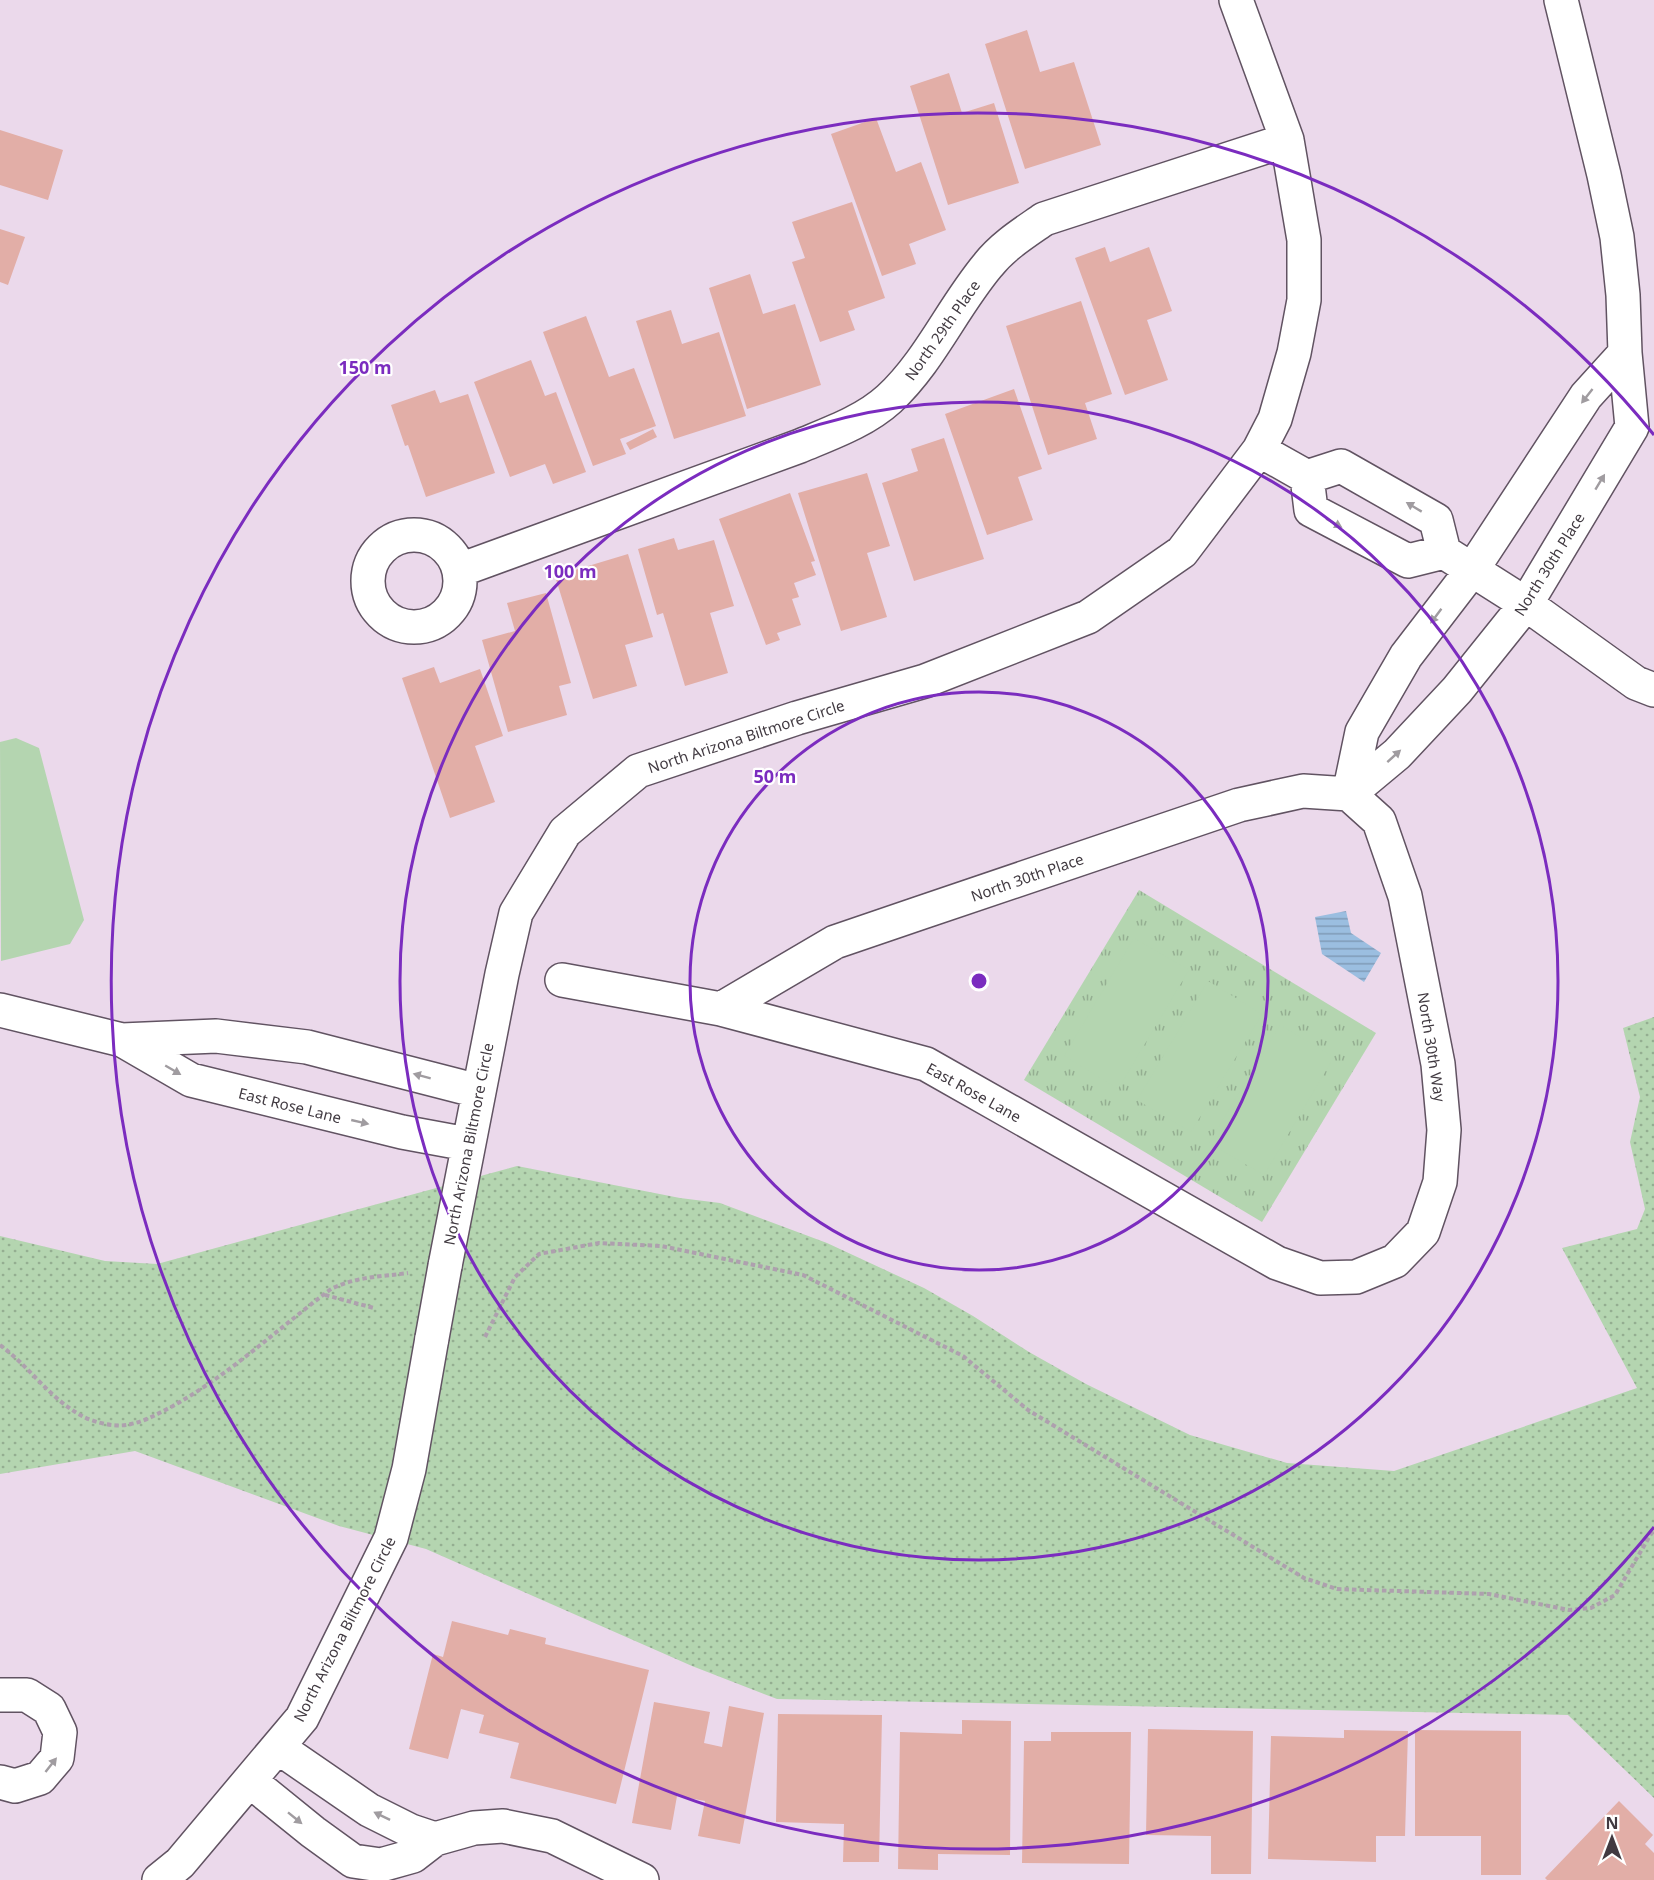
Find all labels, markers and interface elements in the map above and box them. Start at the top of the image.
street label: North 29th Place [900,276,984,384]
text: 150 m [338,355,392,379]
one-way arrow [1581,389,1593,404]
one-way arrow [1594,474,1605,490]
one-way arrow [1405,502,1422,512]
street label: North 30th Place [1509,509,1589,619]
one-way arrow [1325,517,1342,527]
text: 100 m [543,559,597,583]
one-way arrow [1431,609,1443,624]
street label: North Arizona Biltmore Circle [645,695,847,777]
one-way arrow [1386,750,1401,763]
text: 50 m [754,764,796,788]
street label: North 30th Place [968,848,1086,906]
centre of rings [969,971,989,991]
street label: North 30th Way [1413,991,1451,1104]
street label: North Arizona Biltmore Circle [439,1041,497,1247]
street label: East Rose Lane [923,1058,1025,1126]
one-way arrow [165,1064,181,1075]
one-way arrow [413,1071,431,1081]
street label: East Rose Lane [237,1083,343,1127]
one-way arrow [351,1117,369,1127]
street label: North Arizona Biltmore Circle [288,1533,400,1725]
one-way arrow [44,1757,57,1773]
north arrow [1582,1808,1642,1868]
one-way arrow [288,1811,303,1824]
one-way arrow [373,1812,390,1821]
text: N [1605,1812,1619,1834]

